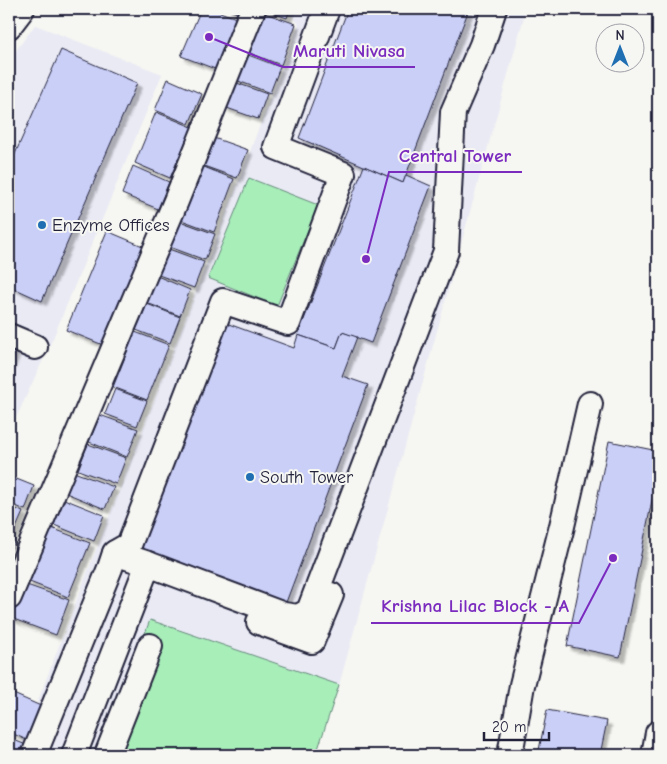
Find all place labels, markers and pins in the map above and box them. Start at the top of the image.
callout: Maruti Nivasa [283,33,415,67]
callout: Central Tower [389,138,522,172]
place label: Enzyme Offices [52,215,169,236]
marker: Enzyme Offices [36,219,48,231]
place label: South Tower [260,467,354,488]
marker: South Tower [244,471,256,483]
callout: Krishna Lilac Block - A [371,589,579,623]

